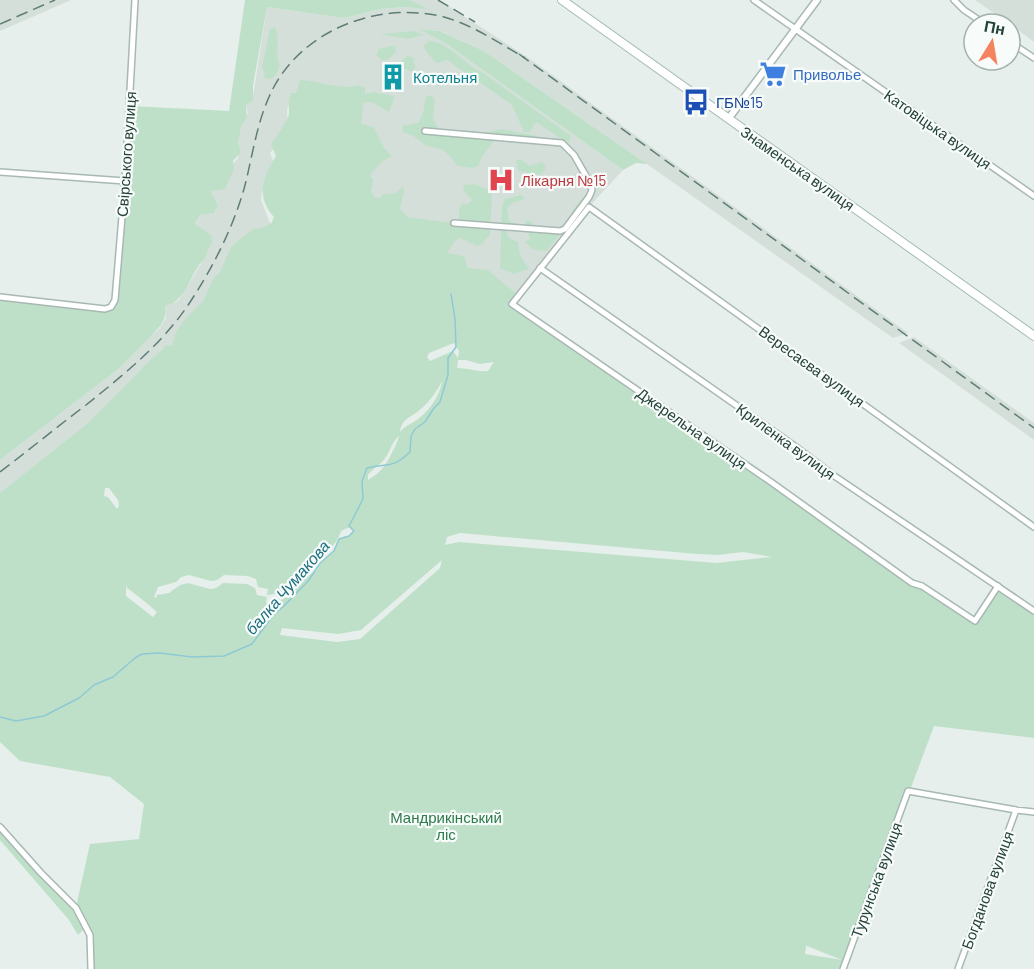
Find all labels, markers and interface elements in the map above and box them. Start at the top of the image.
north arrow [962,12,1022,72]
text: Пн [983,15,1007,38]
supermarket icon: Приволье [758,59,788,89]
building icon: Котельня [378,62,408,92]
place label: Приволье [793,65,861,83]
place label: Котельня [413,68,477,86]
street label: Катовіцька вулиця [881,85,995,173]
bus stop icon: ГБ№15 [681,87,711,117]
street label: Свірського вулиця [113,91,139,217]
place label: ГБ№15 [716,93,763,111]
street label: Знаменська вулиця [738,122,858,214]
hospital icon: Лікарня №15 [486,165,516,195]
place label: Лікарня №15 [521,171,606,189]
street label: Вересаєва вулиця [756,322,868,410]
street label: Джерельна вулиця [634,383,750,473]
street label: Криленка вулиця [733,399,839,483]
water label: балка Чумакова [241,536,333,638]
park label: Мандрикінський ліс [390,808,502,843]
street label: Турунська вулиця [847,820,905,940]
street label: Богданова вулиця [957,828,1017,952]

